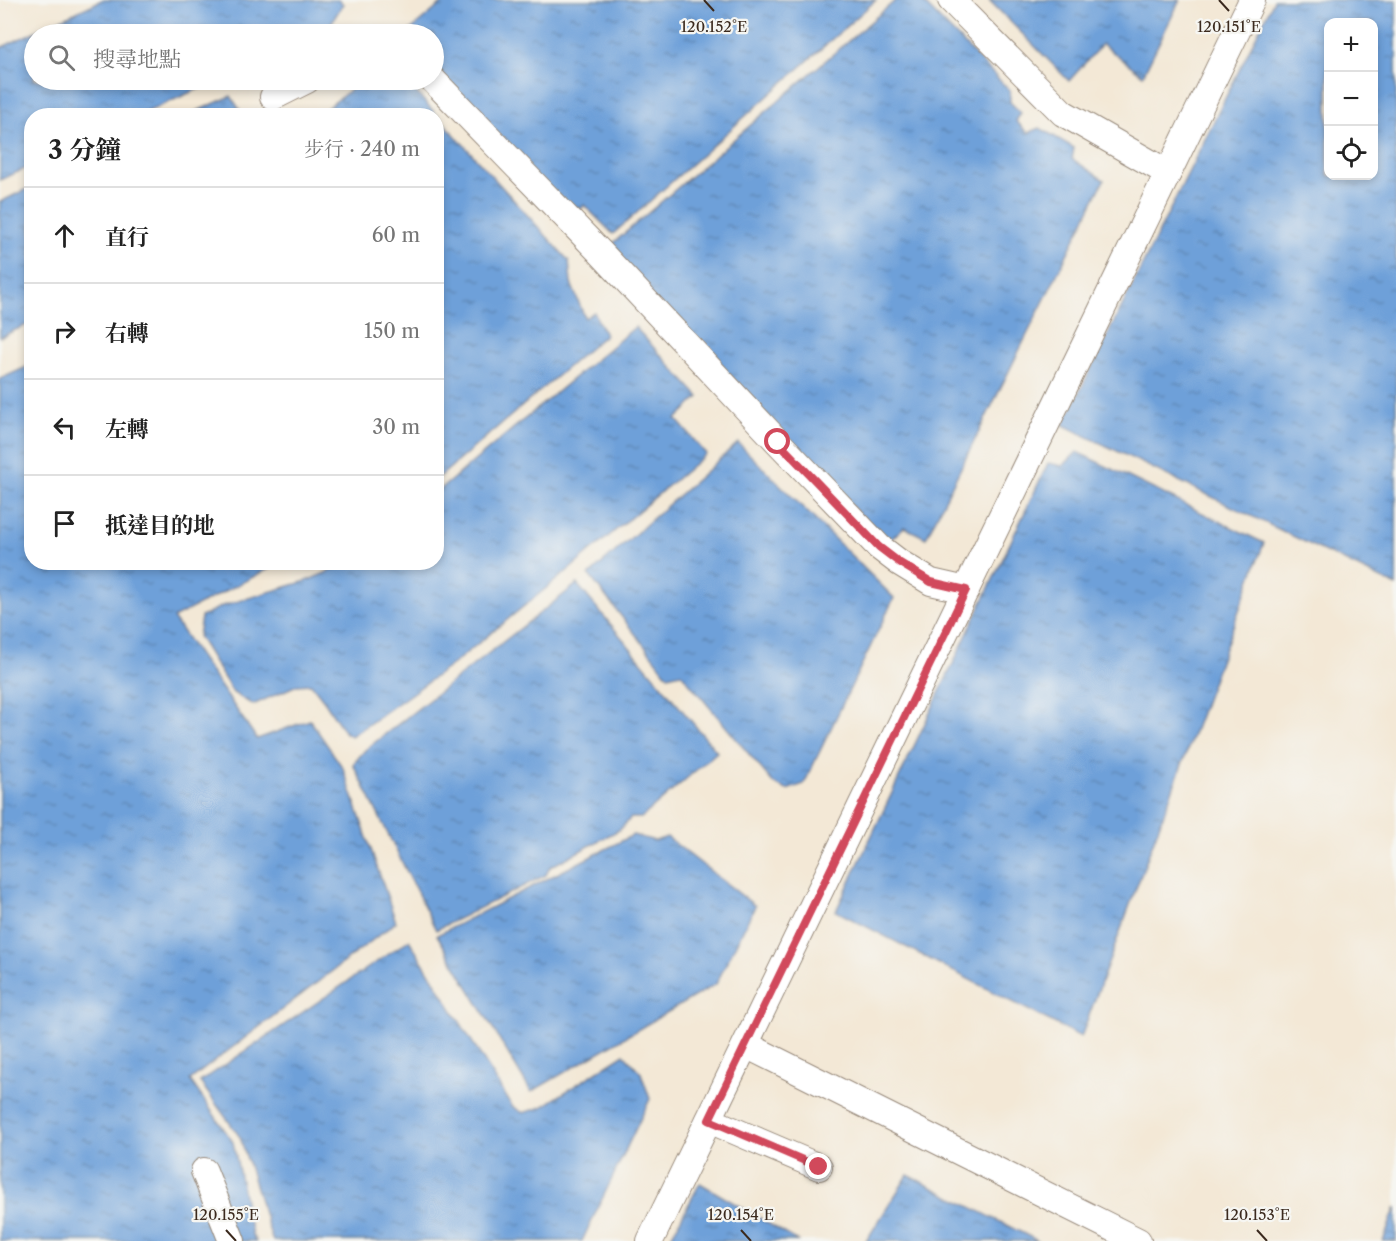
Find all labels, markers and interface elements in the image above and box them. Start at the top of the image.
text: 120.152°E [681,17,747,36]
text: 120.151°E [1197,17,1261,36]
map controls [1324,18,1378,180]
button: + [1324,18,1378,72]
search box [24,24,444,90]
icon: search [45,41,78,74]
text: 搜尋地點 [93,46,181,73]
button: − [1324,72,1378,126]
button: locate [1324,126,1378,180]
text: 3 分鐘 [48,134,121,166]
text: 步行 · 240 m [304,137,420,161]
icon: ahead [48,219,81,252]
text: 60 m [372,223,420,247]
text: 直行 [105,224,149,251]
icon: right [48,315,81,348]
text: 150 m [364,319,420,343]
text: 右轉 [105,320,149,347]
icon: left [48,411,81,444]
text: 30 m [372,415,420,439]
text: 左轉 [105,416,149,443]
route start [764,428,790,454]
icon: arrive [48,507,81,540]
text: 抵達目的地 [105,512,215,539]
route end [805,1153,831,1179]
text: 120.155°E [193,1205,259,1224]
text: 120.154°E [708,1205,774,1224]
text: 120.153°E [1224,1205,1290,1224]

